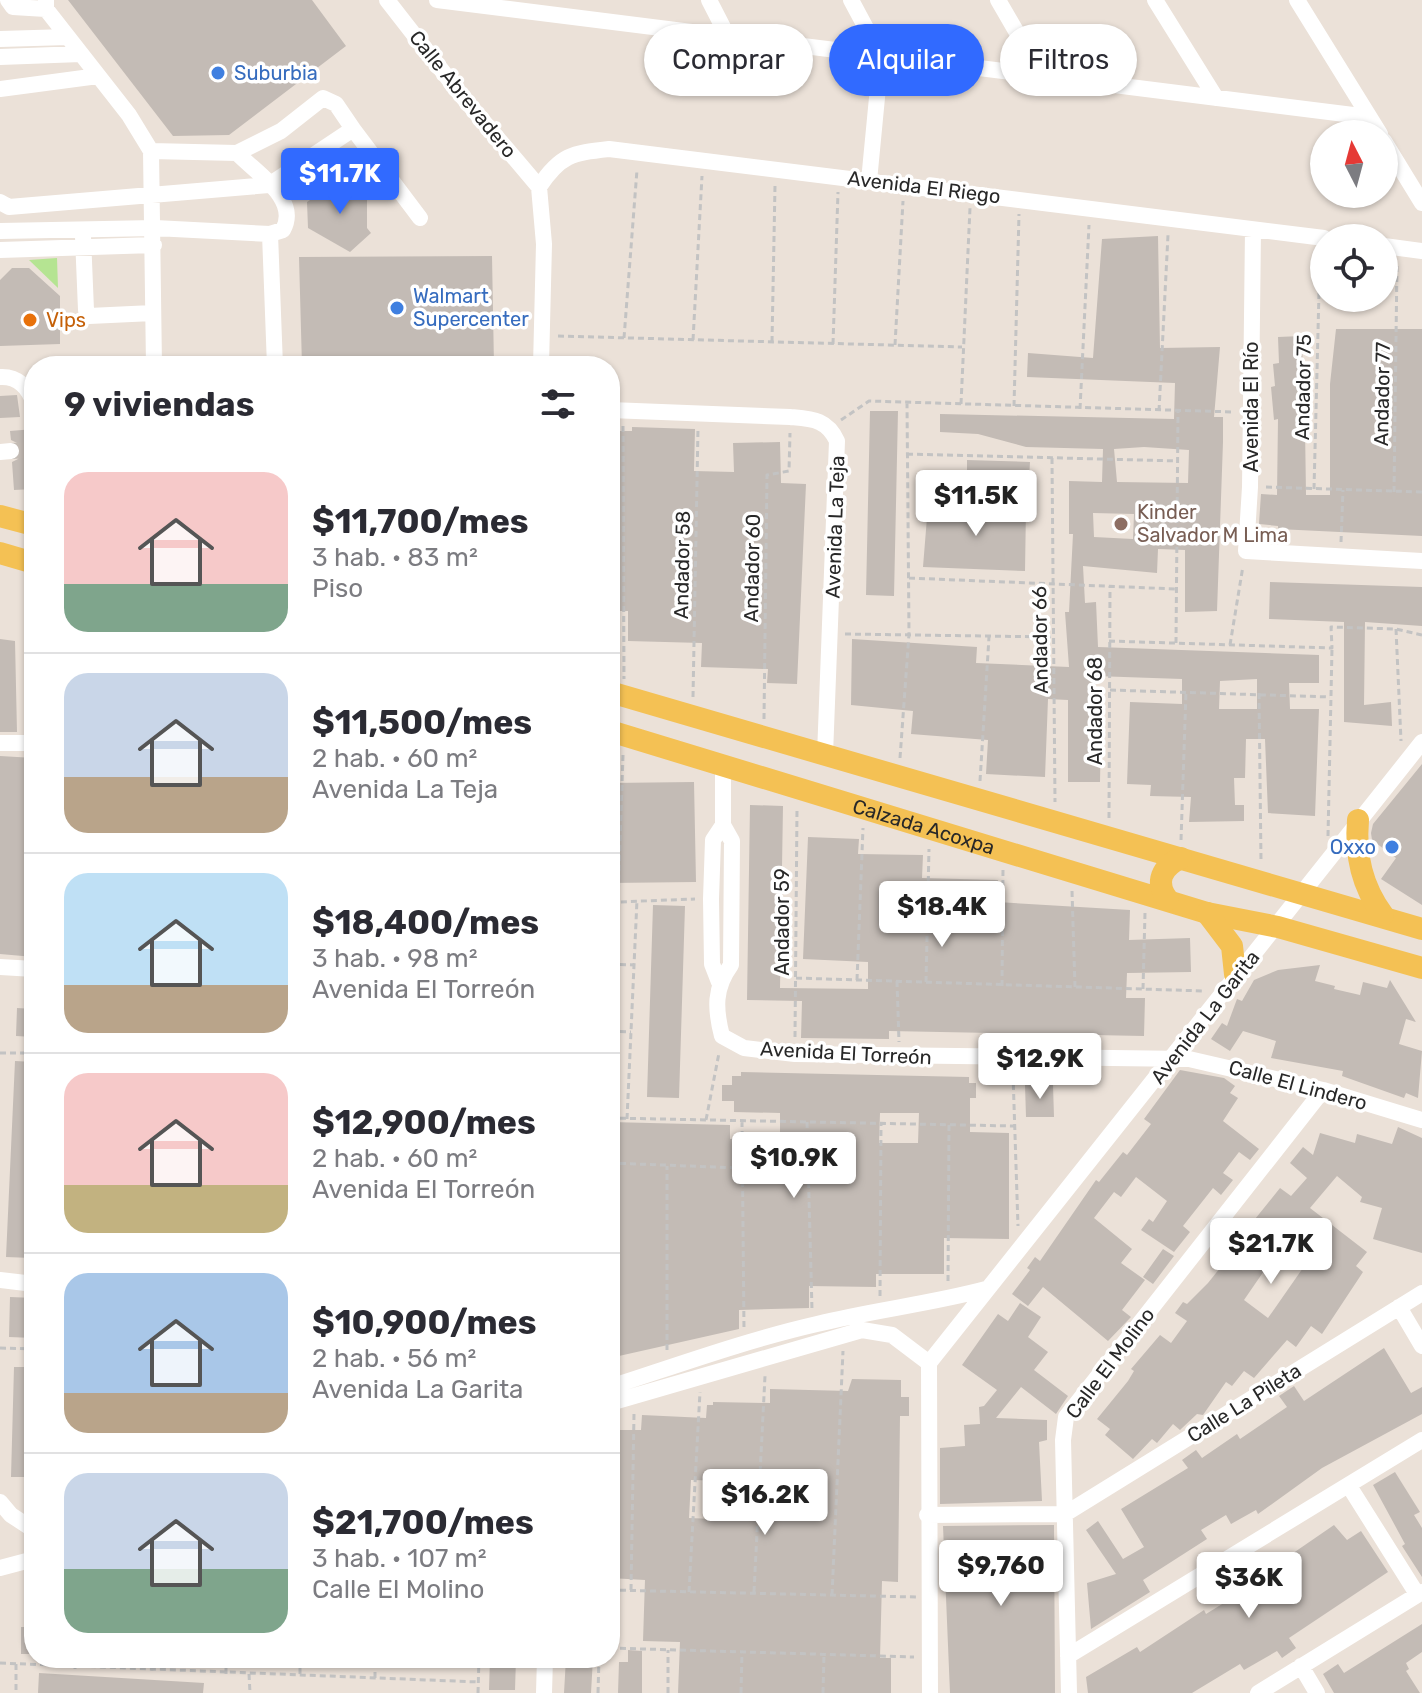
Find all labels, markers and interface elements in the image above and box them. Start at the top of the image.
chip: Comprar [644,24,813,96]
chip: Alquilar [829,24,984,96]
chip: Filtros [1000,24,1137,96]
street label: Calle Abrevadero [404,25,522,163]
place label: Suburbia [234,61,318,85]
marker: Suburbia [209,64,227,82]
north arrow [1310,120,1398,208]
map controls [1310,120,1398,312]
pin: $11.7K [275,148,405,216]
text: $11.7K [299,158,381,189]
street label: Avenida El Riego [846,166,1002,208]
button: locate [1310,224,1398,312]
place label: Walmart Supercenter [413,284,529,331]
marker: Walmart Supercenter [388,299,406,317]
place label: Vips [46,308,86,332]
marker: Vips [21,311,39,329]
street label: Andador 75 [1290,334,1316,440]
street label: Avenida El Río [1239,342,1263,472]
street label: Andador 77 [1369,342,1395,446]
icon: filters [536,382,580,426]
text: 9 viviendas [64,384,254,425]
street label: Avenida La Teja [821,455,849,599]
pin: $11.5K [911,470,1041,538]
text: $11.5K [934,480,1018,511]
place label: Kinder Salvador M Lima [1137,500,1288,547]
text: $11,700/mes [312,501,529,542]
icon: home [128,504,224,600]
street label: Andador 58 [669,511,695,619]
street label: Andador 60 [739,513,765,623]
marker: Kinder Salvador M Lima [1112,515,1130,533]
text: 3 hab. · 83 m² [312,542,478,573]
text: Piso [312,573,363,604]
street label: Andador 66 [1027,586,1053,694]
street label: Andador 68 [1083,657,1107,765]
text: $11,500/mes [312,702,532,743]
icon: home [128,705,224,801]
text: 2 hab. · 60 m² [312,743,477,774]
text: Avenida La Teja [312,774,498,805]
street label: Calzada Acoxpa [850,794,998,860]
place label: Oxxo [1330,835,1376,859]
marker: Oxxo [1383,838,1401,856]
street label: Andador 59 [770,868,794,976]
pin: $18.4K [877,881,1007,949]
text: $18.4K [897,891,987,922]
text: $18,400/mes [312,902,539,943]
icon: home [128,905,224,1001]
text: 3 hab. · 98 m² [312,943,478,974]
street label: Avenida La Garita [1145,946,1265,1088]
text: Avenida El Torreón [312,974,535,1005]
pin: $12.9K [975,1033,1105,1101]
street label: Avenida El Torreón [760,1037,932,1069]
text: $12.9K [996,1043,1084,1074]
street label: Calle El Lindero [1226,1055,1370,1115]
text: $12,900/mes [312,1102,536,1143]
icon: home [128,1105,224,1201]
pin: $10.9K [729,1132,859,1200]
text: $10.9K [750,1142,838,1173]
text: 2 hab. · 60 m² [312,1143,477,1174]
text: Avenida El Torreón [312,1174,535,1205]
pin: $21.7K [1206,1218,1336,1286]
text: $21.7K [1228,1228,1314,1259]
text: $10,900/mes [312,1302,537,1343]
street label: Calle El Molino [1060,1303,1160,1423]
icon: home [128,1305,224,1401]
text: 2 hab. · 56 m² [312,1343,476,1374]
street label: Calle La Pileta [1183,1358,1305,1448]
text: Avenida La Garita [312,1374,523,1405]
pin: $16.2K [700,1469,830,1537]
text: $16.2K [721,1479,809,1510]
text: $21,700/mes [312,1502,534,1543]
icon: home [128,1505,224,1601]
pin: $9,760 [936,1540,1066,1608]
text: 3 hab. · 107 m² [312,1543,487,1574]
text: $9,760 [957,1550,1045,1581]
pin: $36K [1202,1552,1296,1620]
text: $36K [1215,1562,1283,1593]
text: Calle El Molino [312,1574,485,1605]

